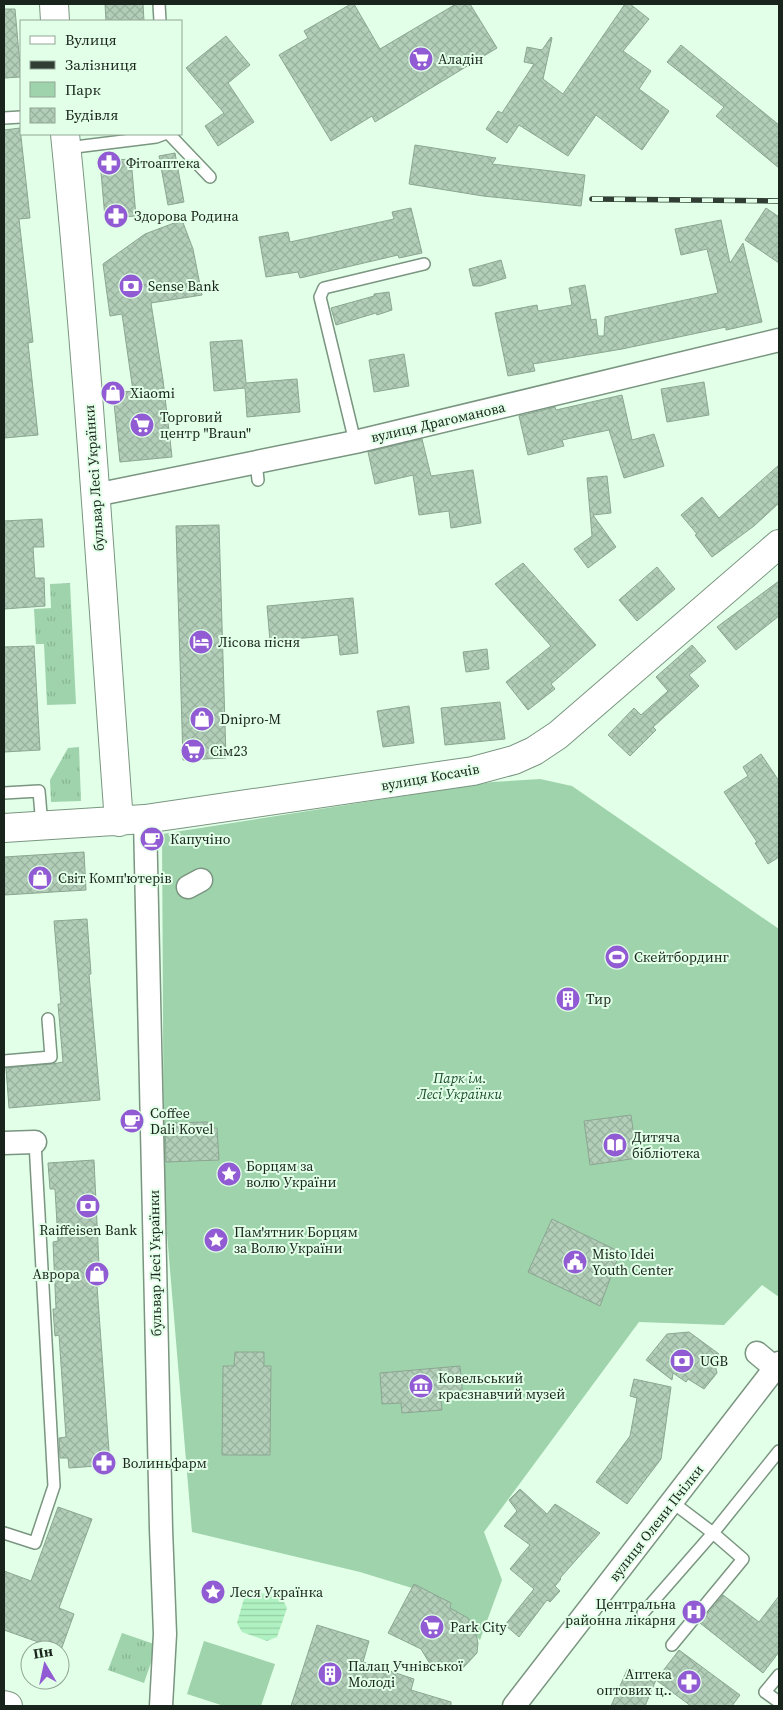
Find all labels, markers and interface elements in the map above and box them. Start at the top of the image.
legend [20,20,182,135]
text: Вулиця [65,29,117,50]
supermarket icon: Аладін [408,46,434,72]
place label: Аладін [438,49,484,69]
text: Залізниця [65,54,137,75]
text: Парк [65,79,101,100]
text: Будівля [65,104,118,125]
pharmacy icon: Фітоаптека [96,150,122,176]
place label: Фітоаптека [126,153,201,173]
pharmacy icon: Здорова Родина [103,203,129,229]
place label: Здорова Родина [134,206,240,226]
bank icon: Sense Bank [118,273,144,299]
place label: Sense Bank [148,276,220,296]
shop icon: Xiaomi [100,380,126,406]
place label: Xiaomi [130,383,175,403]
street label: вулиця Драгоманова [369,397,508,447]
street label: бульвар Лесі Українки [79,404,109,552]
place label: Торговий центр "Braun" [160,407,251,443]
supermarket icon: Торговий центр "Braun" [129,412,155,438]
hotel icon: Лісова пісня [188,629,214,655]
place label: Лісова пісня [218,632,300,652]
shop icon: Dnipro-M [189,706,215,732]
place label: Dnipro-M [220,709,281,729]
supermarket icon: Сім23 [180,738,206,764]
place label: Сім23 [210,741,247,761]
street label: вулиця Косачів [379,759,481,795]
cafe icon: Капучіно [139,826,165,852]
place label: Капучіно [170,829,231,849]
shop icon: Світ Комп'ютерів [27,865,53,891]
place label: Світ Комп'ютерів [58,868,171,888]
sports icon: Скейтбординг [604,944,630,970]
place label: Скейтбординг [634,947,729,967]
building icon: Тир [555,986,581,1012]
place label: Тир [586,989,611,1009]
park label: Парк ім. Лесі Українки [417,1068,502,1104]
place label: Coffee Dali Kovel [150,1103,213,1139]
cafe icon: Coffee Dali Kovel [119,1108,145,1134]
place label: Дитяча бібліотека [632,1127,701,1163]
library icon: Дитяча бібліотека [602,1132,628,1158]
place label: Борцям за волю України [246,1156,337,1192]
place icon: Борцям за волю України [216,1161,242,1187]
street label: бульвар Лесі Українки [144,1190,166,1336]
bank icon: Raiffeisen Bank [75,1193,101,1219]
place label: Raiffeisen Bank [39,1220,137,1240]
place label: Пам'ятник Борцям за Волю України [234,1222,358,1258]
place icon: Пам'ятник Борцям за Волю України [203,1227,229,1253]
place label: Misto Idei Youth Center [592,1244,674,1280]
public building icon: Misto Idei Youth Center [562,1249,588,1275]
shop icon: Аврора [84,1261,110,1287]
place label: Аврора [32,1264,81,1284]
bank icon: UGB [669,1348,695,1374]
place label: UGB [700,1351,728,1371]
place label: Ковельський краєзнавчий музей [438,1368,565,1404]
museum icon: Ковельський краєзнавчий музей [408,1373,434,1399]
pharmacy icon: Волиньфарм [91,1450,117,1476]
place label: Волиньфарм [122,1453,207,1473]
street label: вулиця Олени Пчілки [604,1461,708,1585]
place icon: Леся Українка [200,1579,226,1605]
place label: Леся Українка [230,1582,324,1602]
place label: Центральна районна лікарня [565,1594,677,1630]
hospital icon: Центральна районна лікарня [681,1599,707,1625]
supermarket icon: Park City [419,1614,445,1640]
place label: Park City [450,1617,508,1637]
north arrow [20,1640,70,1690]
text: Пн [32,1641,54,1664]
place label: Палац Учнівської Молоді [348,1656,463,1692]
building icon: Палац Учнівської Молоді [317,1661,343,1687]
place label: Аптека оптових ц‥ [597,1664,673,1700]
pharmacy icon: Аптека оптових ц‥ [676,1669,702,1695]

